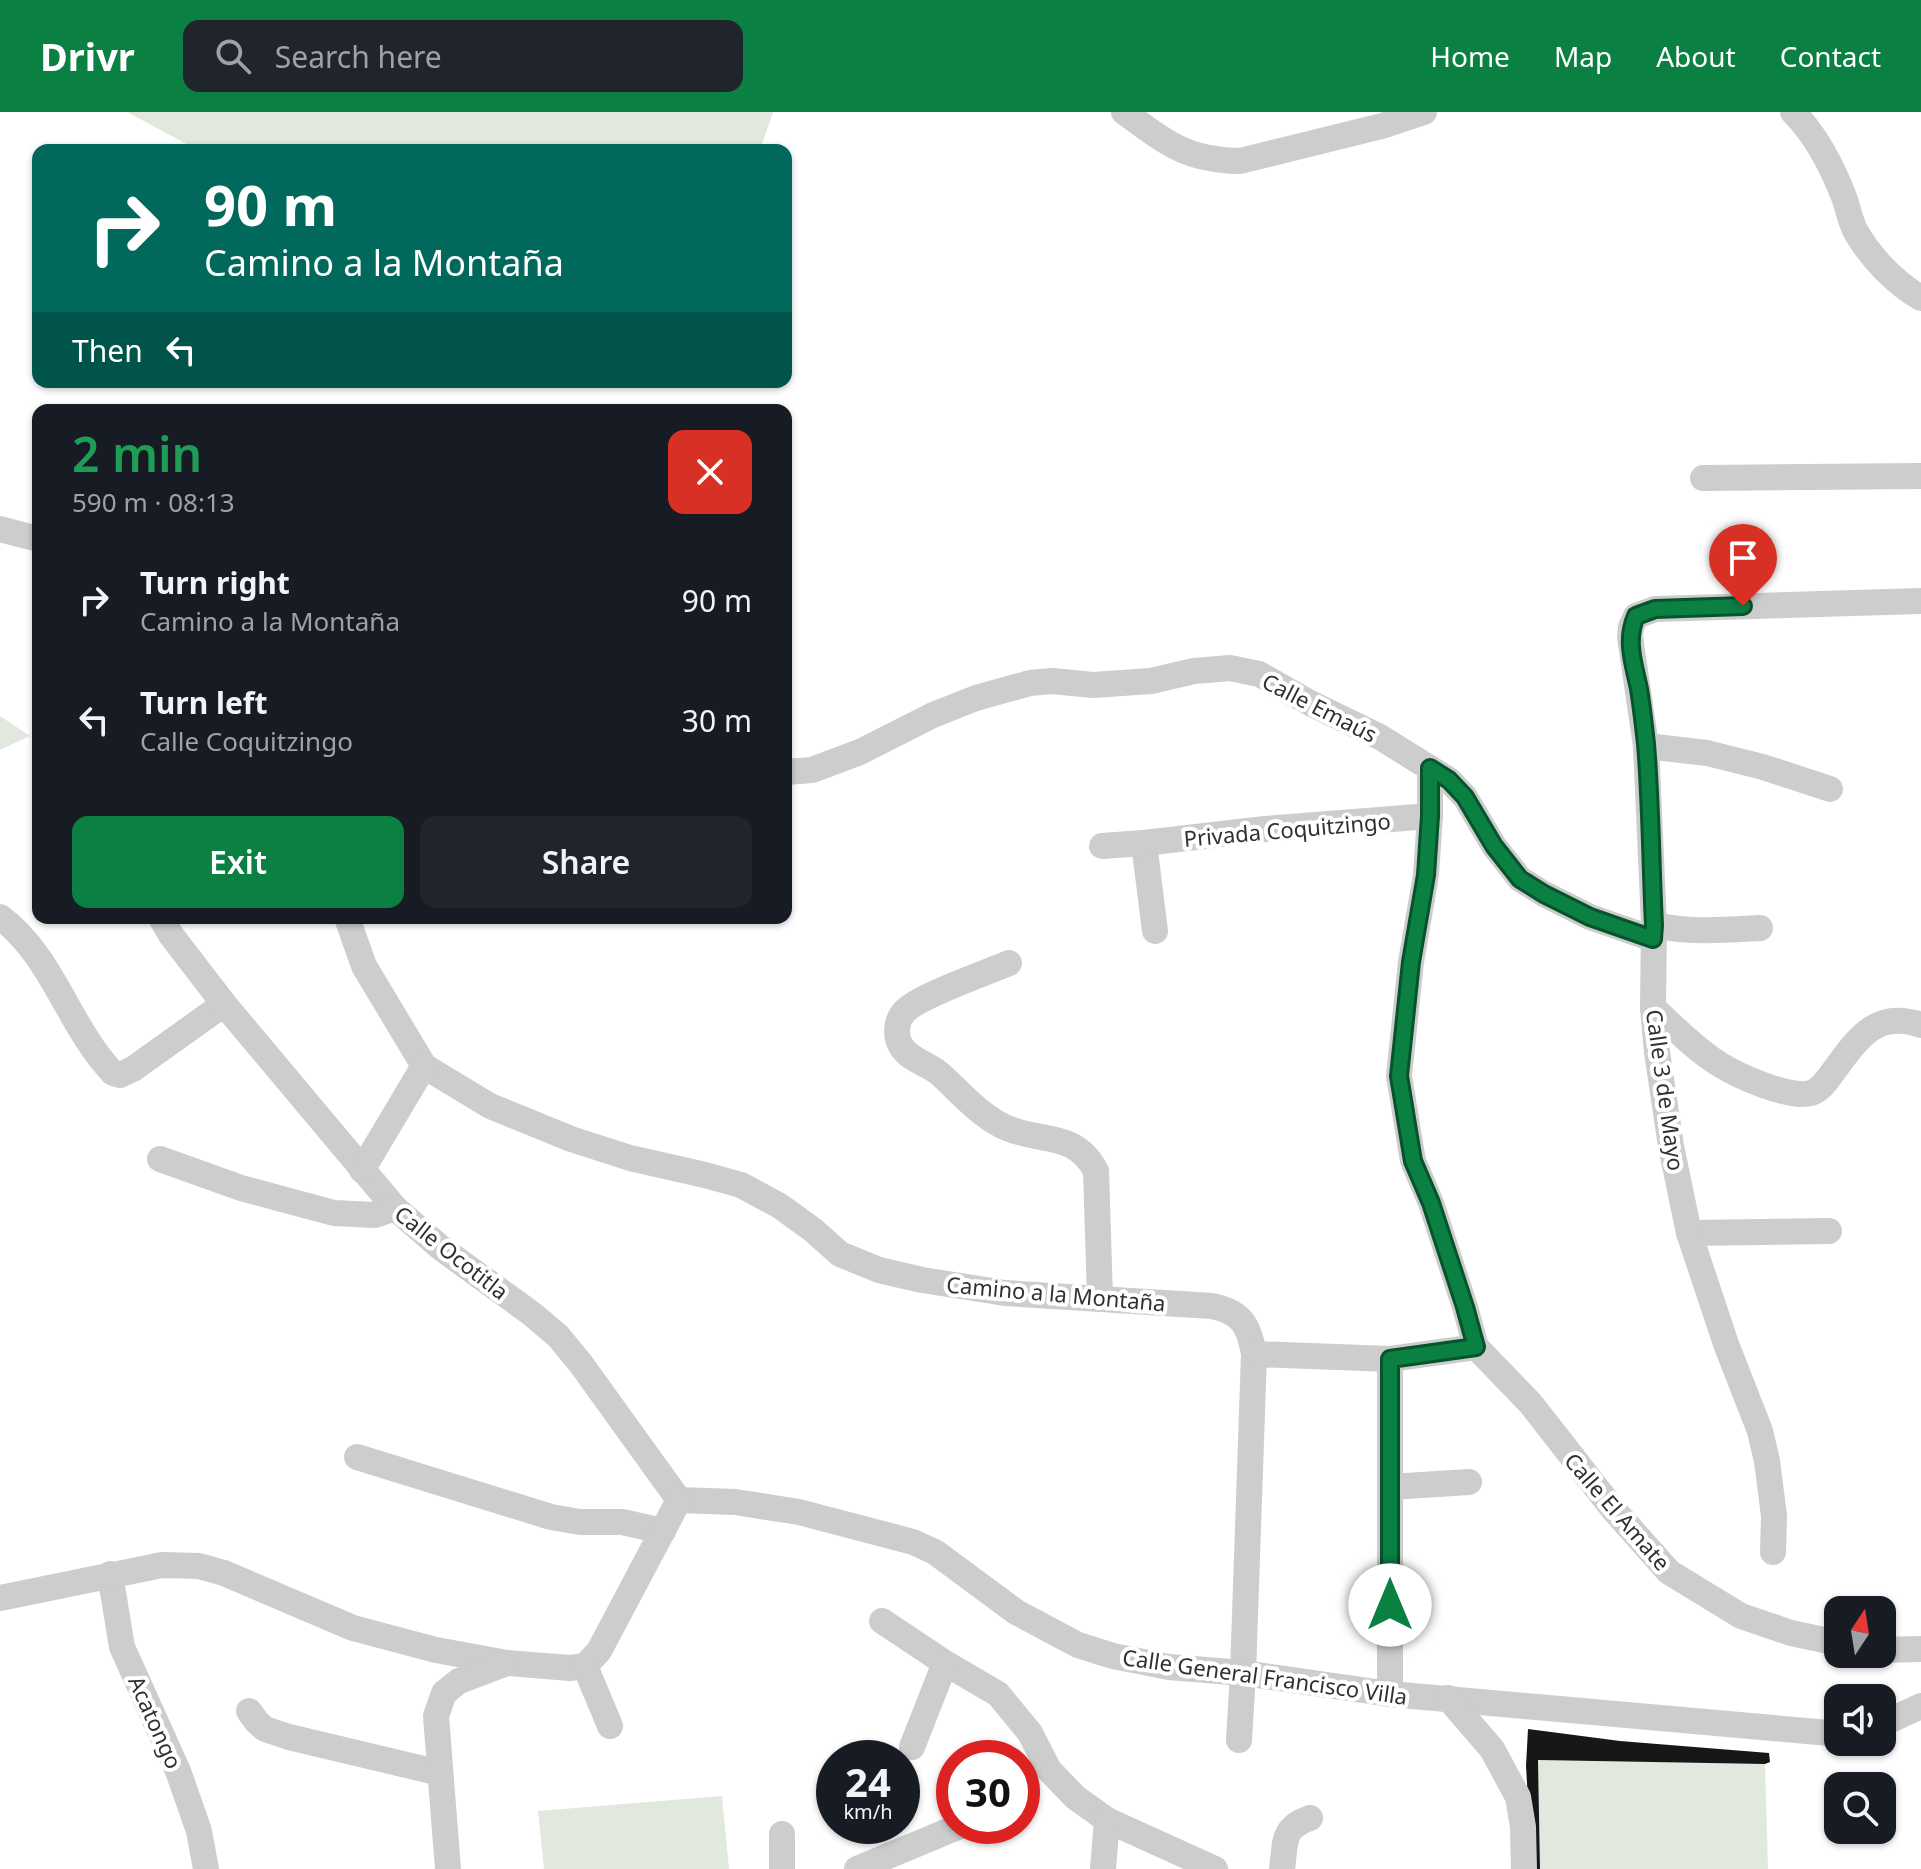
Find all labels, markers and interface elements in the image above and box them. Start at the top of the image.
search box [183,20,743,92]
text: Drivr [40,30,135,82]
icon: search [211,34,255,78]
text: Search here [275,36,442,77]
text: Home [1430,37,1510,75]
text: Map [1554,37,1612,75]
text: About [1656,37,1736,75]
text: Contact [1780,37,1881,75]
text: 90 m [204,166,337,242]
icon: right [72,176,176,280]
text: Camino a la Montaña [204,238,564,287]
icon: left [159,328,203,372]
text: Then [72,330,143,371]
text: 2 min [72,421,202,486]
button: close [668,430,752,514]
text: 590 m · 08:13 [72,484,235,520]
pin [1709,524,1777,606]
icon: arrive [1721,536,1765,580]
text: Turn right [140,562,290,603]
icon: right [72,578,116,622]
text: 90 m [682,580,752,621]
text: Camino a la Montaña [140,603,400,639]
street label: Calle Emaús [1257,665,1383,749]
text: Turn left [140,682,268,723]
icon: left [72,698,116,742]
text: 30 m [682,700,752,741]
text: Calle Coquitzingo [140,723,353,759]
street label: Privada Coquitzingo [1182,805,1392,853]
button: Exit [72,816,404,908]
button: Share [420,816,752,908]
street label: Calle 3 de Mayo [1640,1007,1692,1173]
street label: Calle Ocotitla [389,1198,515,1306]
street label: Camino a la Montaña [945,1268,1167,1318]
street label: Calle El Amate [1559,1446,1677,1576]
position arrow [1348,1563,1432,1647]
north arrow [1824,1596,1896,1668]
map controls [1824,1596,1896,1844]
street label: Calle General Francisco Villa [1121,1641,1409,1711]
street label: Acatongo [122,1671,190,1773]
button: sound [1824,1684,1896,1756]
speed limit sign: 30 [936,1740,1040,1844]
text: 24 [845,1754,891,1809]
button: search [1824,1772,1896,1844]
text: km/h [843,1798,893,1825]

